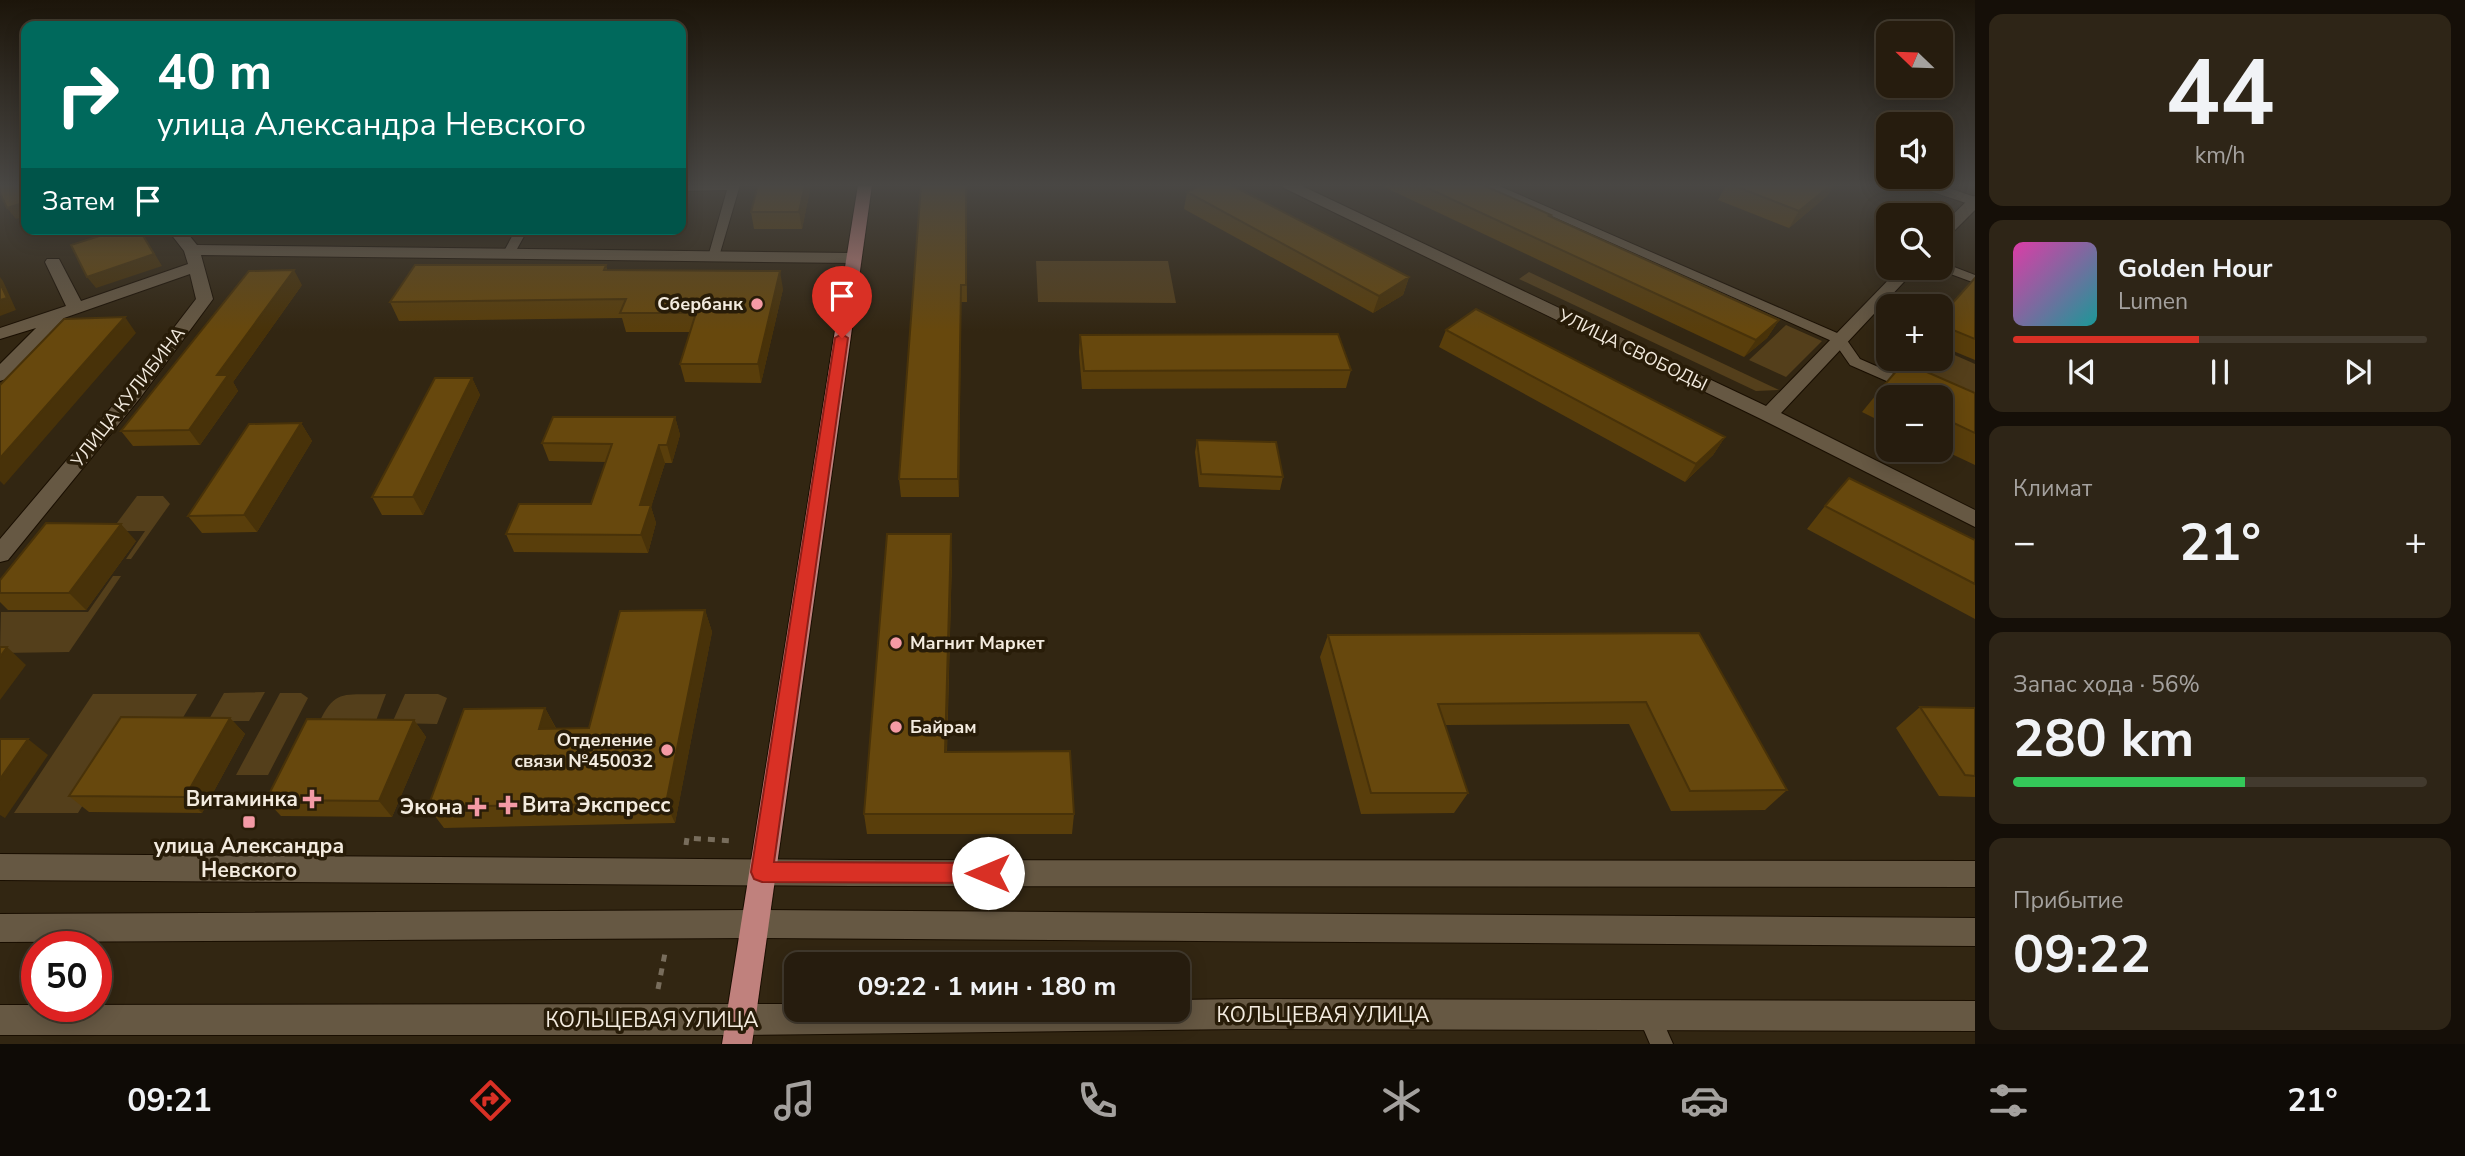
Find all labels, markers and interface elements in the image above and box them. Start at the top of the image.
north arrow [1876,21,1953,98]
map controls [1876,21,1953,462]
text: 44 [2165,32,2275,156]
text: 40 m [157,39,272,106]
icon: right [42,49,133,140]
text: улица Александра Невского [157,103,586,146]
button: sound [1876,112,1953,189]
text: km/h [2195,140,2245,171]
icon: arrive [129,182,167,220]
text: Затем [42,184,115,219]
button: search [1876,203,1953,280]
text: Golden Hour [2118,251,2273,286]
pin [812,266,872,338]
icon: arrive [823,277,861,315]
text: Lumen [2118,286,2188,317]
place label: Сбербанк [657,292,744,316]
button: + [1876,294,1953,371]
marker: Сбербанк [749,296,765,312]
street label: УЛИЦА СВОБОДЫ [1554,303,1712,397]
street label: УЛИЦА КУЛИБИНА [65,322,190,473]
icon: previous [2063,353,2101,391]
icon: pause [2201,353,2239,391]
icon: next [2339,353,2377,391]
button: − [1876,385,1953,462]
text: Климат [2013,473,2092,504]
text: 21° [2179,507,2261,578]
text: − [2013,517,2036,568]
text: + [2404,517,2427,568]
place label: Магнит Маркет [910,631,1045,655]
marker: Магнит Маркет [888,635,904,651]
text: Запас хода · 56% [2013,669,2200,700]
text: 280 km [2013,703,2194,774]
place label: Байрам [910,715,977,739]
marker: Байрам [888,719,904,735]
place label: Отделение связи №450032 [514,728,653,773]
marker: Отделение связи №450032 [659,742,675,758]
place label: Витаминка [186,785,298,813]
marker: Витаминка [304,791,320,807]
place label: Вита Экспресс [522,791,670,819]
place label: Экона [400,793,463,821]
marker: Вита Экспресс [500,797,516,813]
marker: Экона [469,799,485,815]
marker: улица Александра Невского [241,814,257,830]
place label: улица Александра Невского [154,832,344,884]
position arrow [951,836,1025,910]
text: Прибытие [2013,885,2123,916]
text: 09:22 [2013,919,2151,990]
speed limit sign: 50 [21,931,112,1022]
text: 09:22 · 1 мин · 180 m [858,969,1116,1004]
street label: КОЛЬЦЕВАЯ УЛИЦА [1217,1001,1430,1029]
street label: КОЛЬЦЕВАЯ УЛИЦА [546,1006,759,1034]
icon: directions [466,1076,515,1125]
icon: music [770,1076,819,1125]
icon: phone [1073,1076,1122,1125]
icon: climate [1377,1076,1426,1125]
icon: car [1680,1076,1729,1125]
icon: filters [1984,1076,2033,1125]
text: 09:21 [127,1079,212,1122]
text: 21° [2287,1079,2338,1122]

